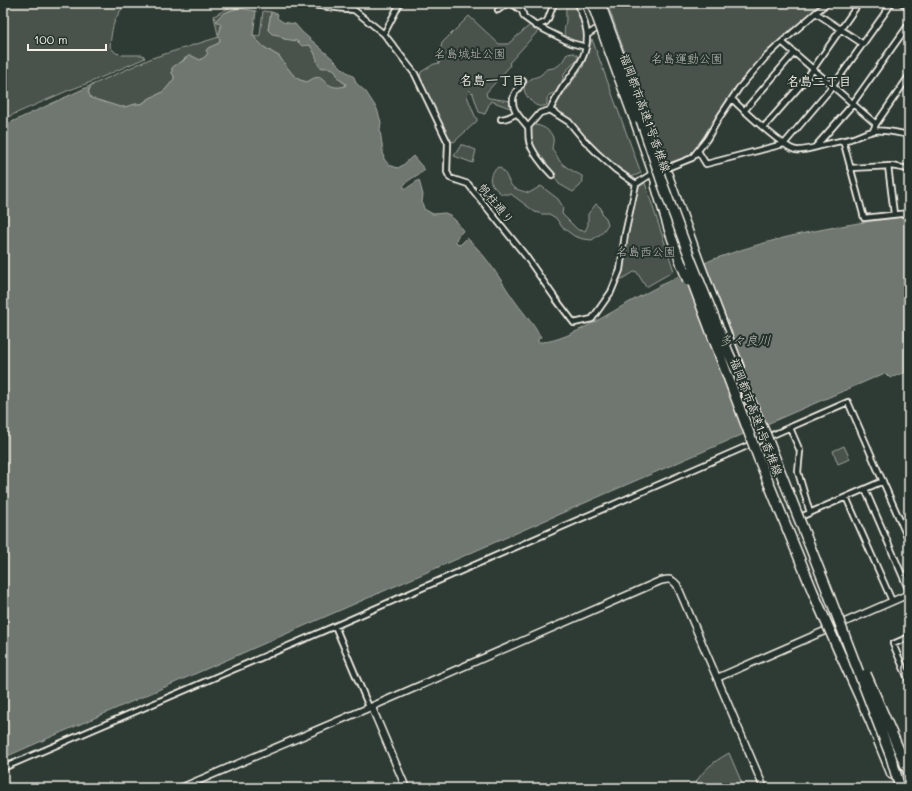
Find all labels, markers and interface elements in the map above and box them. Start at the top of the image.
scale bar [28,26,106,52]
text: 100 m [34,31,68,47]
park label: 名島城址公園 [434,45,506,61]
park label: 名島運動公園 [651,50,723,66]
street label: 福岡都市高速1号香椎線 [617,51,675,174]
district label: 名島一丁目 [459,71,525,88]
district label: 名島二丁目 [786,72,852,89]
street label: 帆柱通り [475,180,518,227]
park label: 名島西公園 [616,243,676,259]
water label: 多々良川 [719,331,771,348]
street label: 福岡都市高速1号香椎線 [727,355,787,478]

